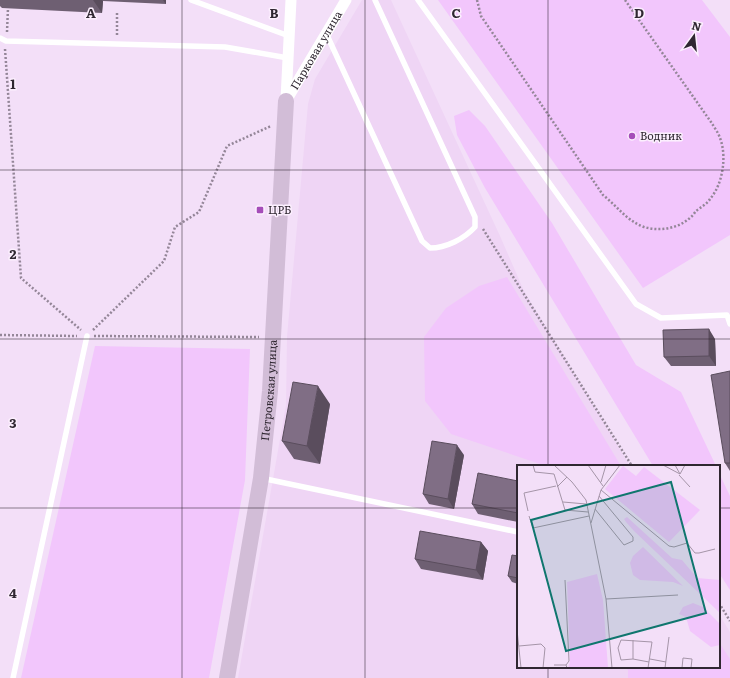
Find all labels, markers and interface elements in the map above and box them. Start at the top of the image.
text: A [86,3,96,22]
text: B [270,3,279,22]
text: C [451,3,461,22]
text: D [634,3,644,22]
street label: Парковая улица [286,7,345,92]
north arrow [674,16,714,56]
text: N [690,16,703,34]
text: 1 [10,74,16,93]
place label: Водник [640,127,682,143]
marker: Водник [627,131,637,141]
place label: ЦРБ [268,201,291,217]
marker: ЦРБ [255,205,265,215]
text: 2 [10,244,17,263]
street label: Петровская улица [256,339,280,442]
text: 3 [9,413,17,432]
inset map [517,465,720,668]
text: 4 [9,583,17,602]

